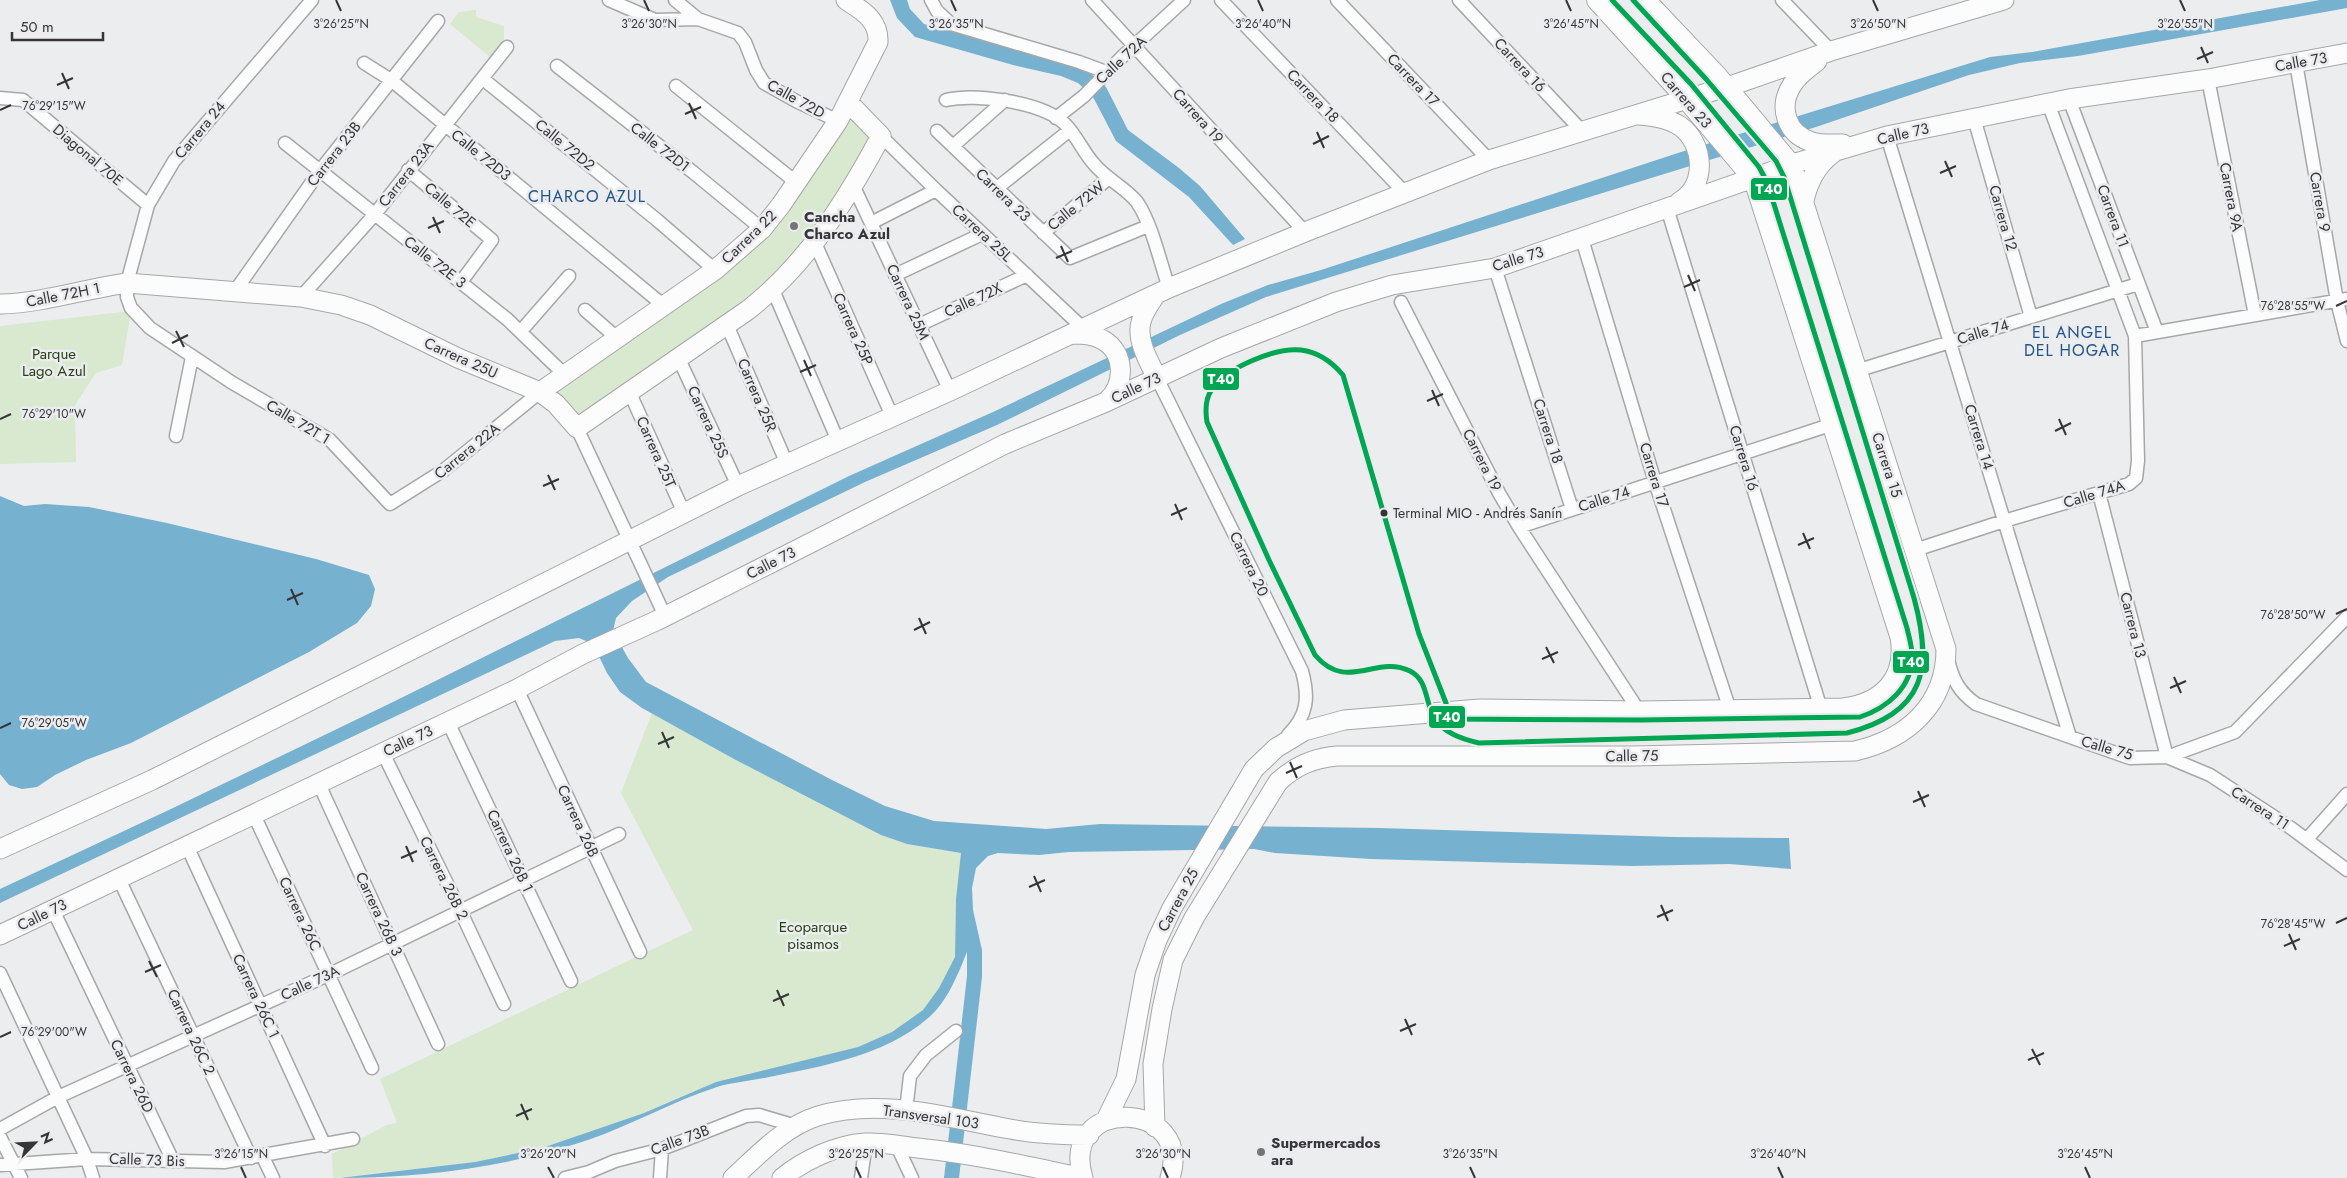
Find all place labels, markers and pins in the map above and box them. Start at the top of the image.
place label: Cancha Charco Azul [804,206,890,245]
marker: Cancha Charco Azul [788,220,800,232]
place label: Terminal MIO - Andrés Sanín [1393,503,1562,523]
marker: Terminal MIO - Andrés Sanín [1379,508,1389,518]
place label: Supermercados ara [1271,1132,1380,1171]
marker: Supermercados ara [1255,1146,1267,1158]

